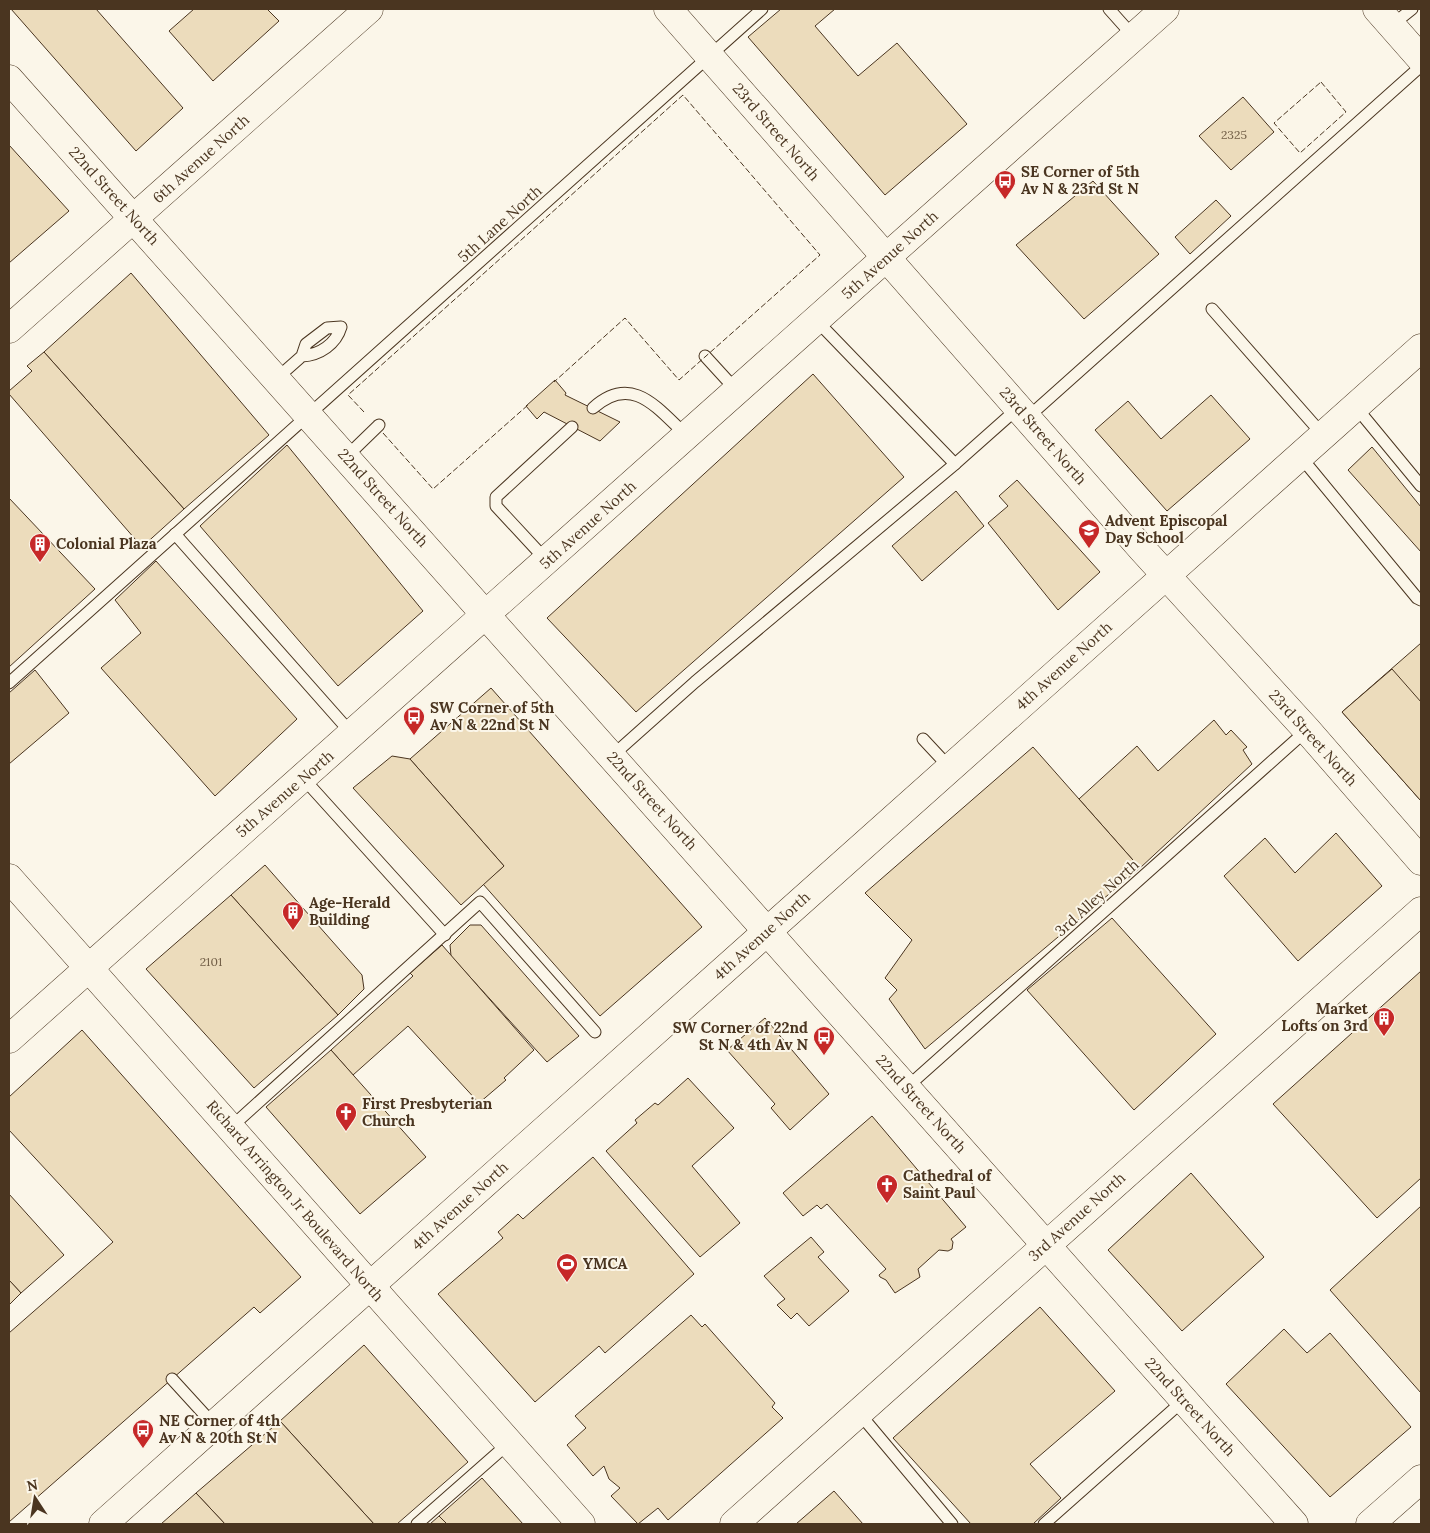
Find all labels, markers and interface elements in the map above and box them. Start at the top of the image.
street label: 23rd Street North [729,79,824,184]
street label: 6th Avenue North [148,110,253,207]
house number: 2325 [1221,127,1247,142]
street label: 22nd Street North [65,142,164,249]
place label: SE Corner of 5th Av N & 23rd St N [1021,162,1140,198]
bus stop icon: SE Corner of 5th Av N & 23rd St N [993,169,1017,200]
street label: 5th Lane North [454,181,546,266]
street label: 5th Avenue North [838,206,942,303]
street label: 23rd Street North [996,383,1091,488]
street label: 22nd Street North [334,444,433,551]
street label: 5th Avenue North [536,476,640,573]
place label: Advent Episcopal Day School [1105,511,1228,547]
school or university icon: Advent Episcopal Day School [1077,518,1101,549]
building icon: Colonial Plaza [28,532,52,563]
place label: Colonial Plaza [56,534,157,553]
street label: 4th Avenue North [1012,617,1116,714]
street label: 23rd Street North [1265,685,1362,790]
place label: SW Corner of 5th Av N & 22nd St N [430,698,555,734]
bus stop icon: SW Corner of 5th Av N & 22nd St N [402,705,426,736]
street label: 5th Avenue North [232,746,337,841]
street label: 22nd Street North [603,747,702,854]
street label: 3rd Alley North [1051,855,1143,940]
street label: 4th Avenue North [710,887,814,984]
place label: Age-Herald Building [309,893,390,929]
building icon: Age-Herald Building [281,900,305,931]
house number: 2101 [200,954,222,969]
place label: Market Lofts on 3rd [1281,999,1369,1035]
building icon: Market Lofts on 3rd [1372,1006,1396,1037]
place label: SW Corner of 22nd St N & 4th Av N [673,1018,808,1054]
bus stop icon: SW Corner of 22nd St N & 4th Av N [812,1025,836,1056]
street label: 22nd Street North [872,1050,971,1157]
place label: First Presbyterian Church [362,1094,493,1130]
street label: Richard Arrington Jr Boulevard North [203,1096,388,1305]
church icon: First Presbyterian Church [334,1101,358,1132]
street label: 4th Avenue North [408,1157,512,1254]
place label: Cathedral of Saint Paul [903,1166,993,1202]
street label: 3rd Avenue North [1024,1168,1129,1265]
church icon: Cathedral of Saint Paul [875,1173,899,1204]
sports icon: YMCA [555,1252,579,1283]
place label: YMCA [583,1254,628,1273]
street label: 22nd Street North [1141,1353,1240,1460]
place label: NE Corner of 4th Av N & 20th St N [159,1411,281,1447]
bus stop icon: NE Corner of 4th Av N & 20th St N [131,1418,155,1449]
north arrow [10,1473,60,1523]
text: N [25,1475,40,1495]

